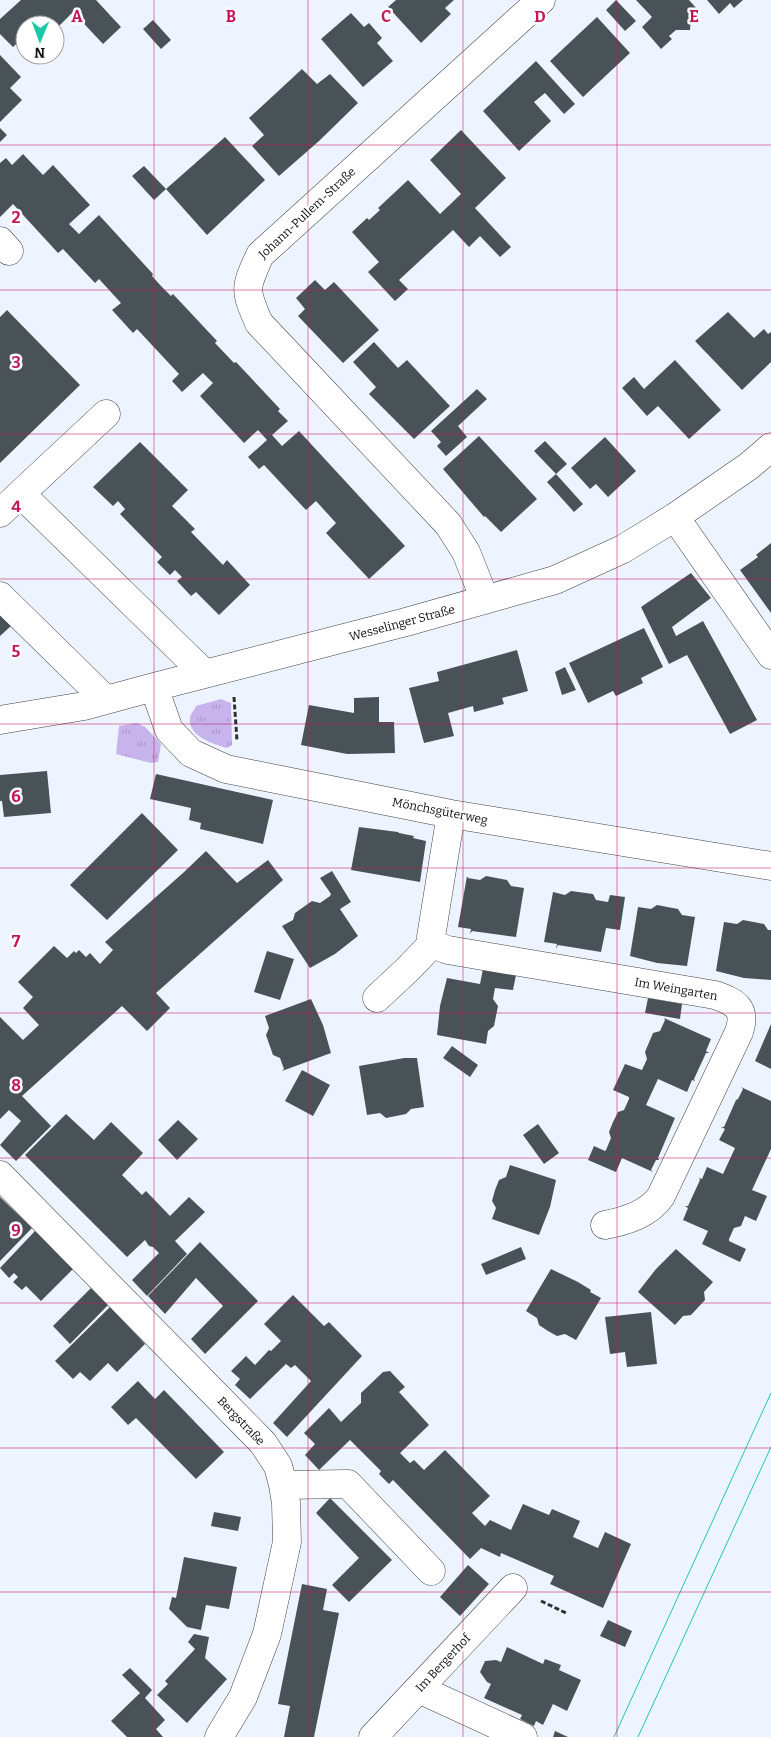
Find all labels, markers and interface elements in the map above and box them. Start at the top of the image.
text: A [71,7,83,26]
text: B [226,7,236,26]
text: C [381,7,391,26]
text: D [534,7,546,26]
text: E [689,7,699,26]
north arrow [15,15,65,65]
text: N [34,44,45,61]
street label: Johann-Pullem-Straße [255,164,358,262]
text: 2 [11,208,21,227]
text: 3 [11,353,21,372]
text: 4 [11,497,21,516]
street label: Wesselinger Straße [348,602,456,644]
text: 5 [12,642,21,661]
text: 6 [11,787,21,806]
street label: Mönchsgüterweg [391,795,489,827]
text: 7 [12,932,21,951]
street label: Im Weingarten [633,975,719,1003]
text: 8 [11,1076,21,1095]
text: 9 [11,1221,21,1240]
street label: Bergstraße [215,1394,267,1448]
street label: Im Bergerhof [413,1631,474,1695]

